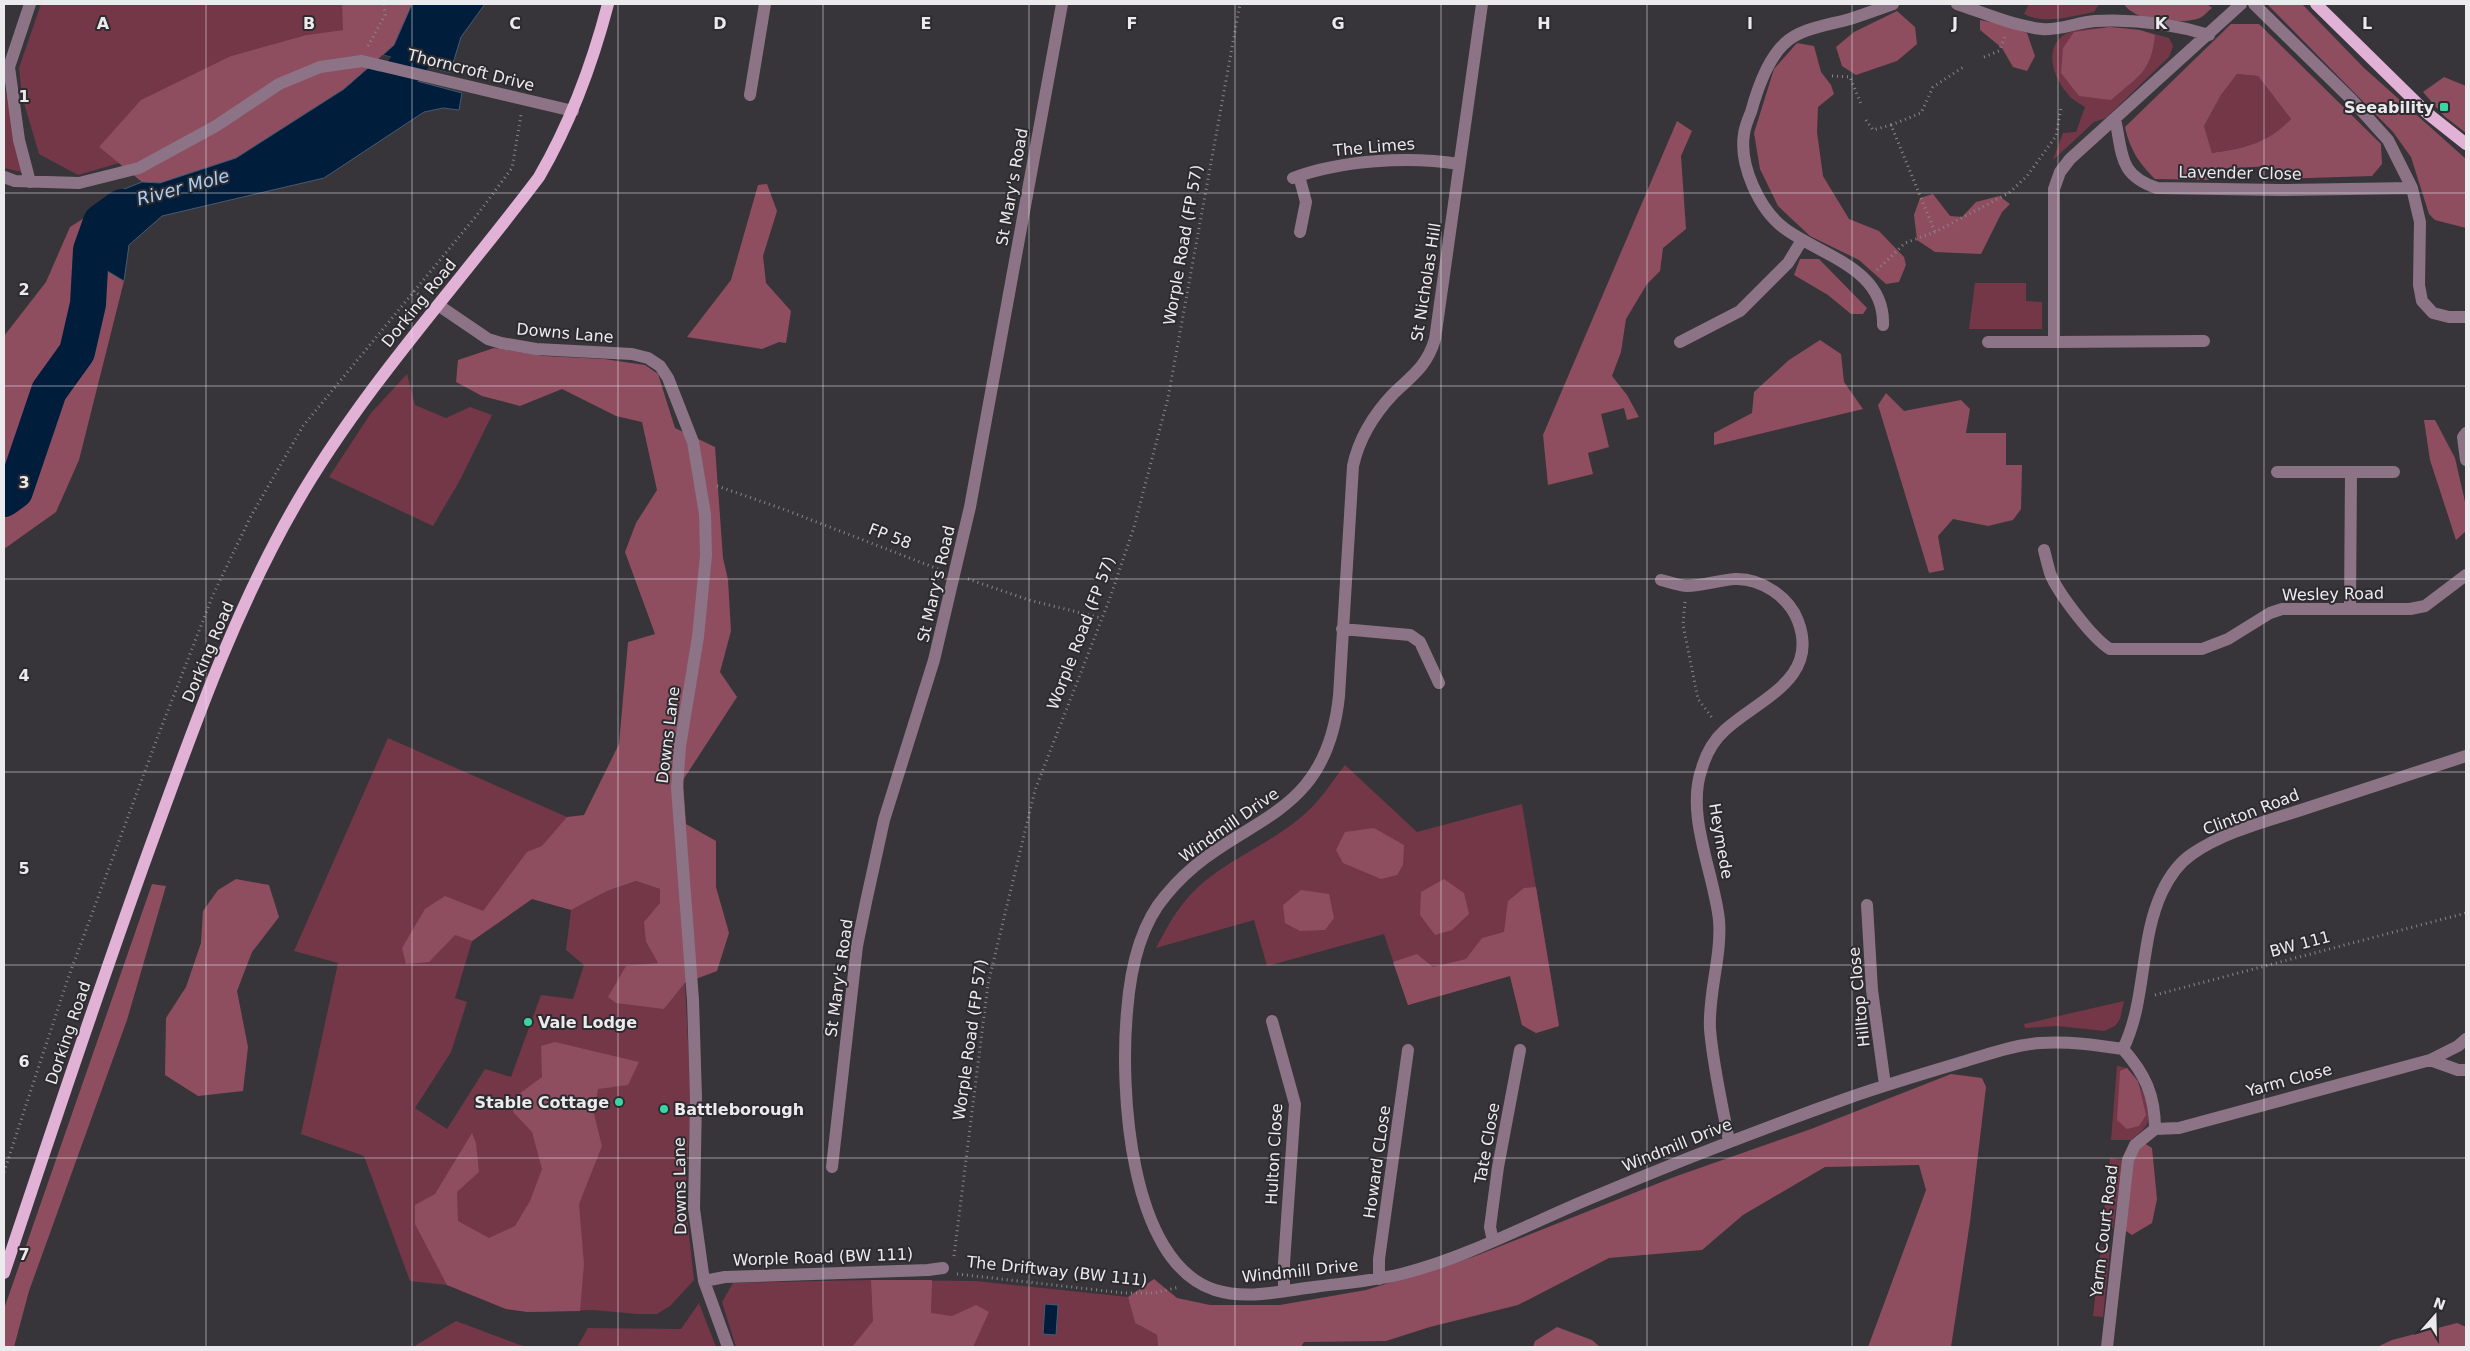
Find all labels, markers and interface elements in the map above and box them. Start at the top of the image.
text: A [97,14,110,33]
text: B [303,14,315,33]
text: C [509,14,521,33]
text: D [713,14,727,33]
text: E [921,14,931,33]
text: F [1127,14,1137,33]
text: G [1331,14,1345,33]
text: H [1537,14,1551,33]
text: I [1747,14,1753,33]
text: J [1951,14,1958,33]
text: K [2155,14,2168,33]
text: L [2362,14,2372,33]
street label: Thorncroft Drive [405,45,537,95]
text: 1 [18,87,30,106]
place label: Seeability [2344,98,2435,117]
marker: Seeability [2438,101,2450,113]
street label: St Mary's Road [992,127,1032,247]
street label: The Limes [1331,134,1416,160]
street label: Lavender Close [2178,162,2302,184]
street label: Worple Road (FP 57) [1160,163,1206,327]
water label: River Mole [134,165,232,209]
street label: St Nicholas Hill [1407,221,1445,343]
street label: Dorking Road [378,255,460,351]
text: 2 [18,280,30,299]
street label: Downs Lane [516,319,614,347]
text: 3 [18,473,30,492]
street label: FP 58 [866,519,914,553]
street label: St Mary's Road [913,524,959,644]
street label: Worple Road (FP 57) [1043,554,1119,712]
street label: Wesley Road [2282,584,2384,604]
street label: Dorking Road [178,599,238,705]
text: 4 [18,666,30,685]
street label: Downs Lane [653,685,683,785]
street label: Windmill Drive [1176,784,1282,866]
street label: Clinton Road [2200,785,2302,839]
street label: Heymede [1705,802,1737,880]
text: 5 [18,859,30,878]
street label: St Mary's Road [821,918,857,1038]
street label: BW 111 [2268,927,2332,961]
street label: Hilltop Close [1844,946,1874,1048]
street label: Worple Road (FP 57) [949,958,991,1122]
street label: Dorking Road [41,979,95,1087]
place label: Vale Lodge [538,1013,637,1032]
marker: Vale Lodge [522,1016,534,1028]
text: 6 [18,1052,30,1071]
street label: Yarm Close [2243,1059,2334,1101]
place label: Stable Cottage [475,1093,609,1112]
marker: Stable Cottage [613,1096,625,1108]
place label: Battleborough [674,1100,804,1119]
street label: Tate Close [1470,1101,1503,1186]
marker: Battleborough [658,1103,670,1115]
street label: Hulton Close [1262,1103,1286,1205]
street label: Howard CLose [1360,1104,1394,1220]
street label: Windmill Drive [1619,1114,1735,1176]
street label: Downs Lane [670,1137,690,1235]
street label: Yarm Court Road [2086,1164,2122,1299]
street label: Worple Road (BW 111) [733,1244,913,1270]
text: 7 [18,1245,30,1264]
street label: The Driftway (BW 111) [965,1252,1148,1290]
street label: Windmill Drive [1241,1255,1359,1287]
north arrow [2410,1291,2460,1341]
text: N [2431,1294,2448,1313]

